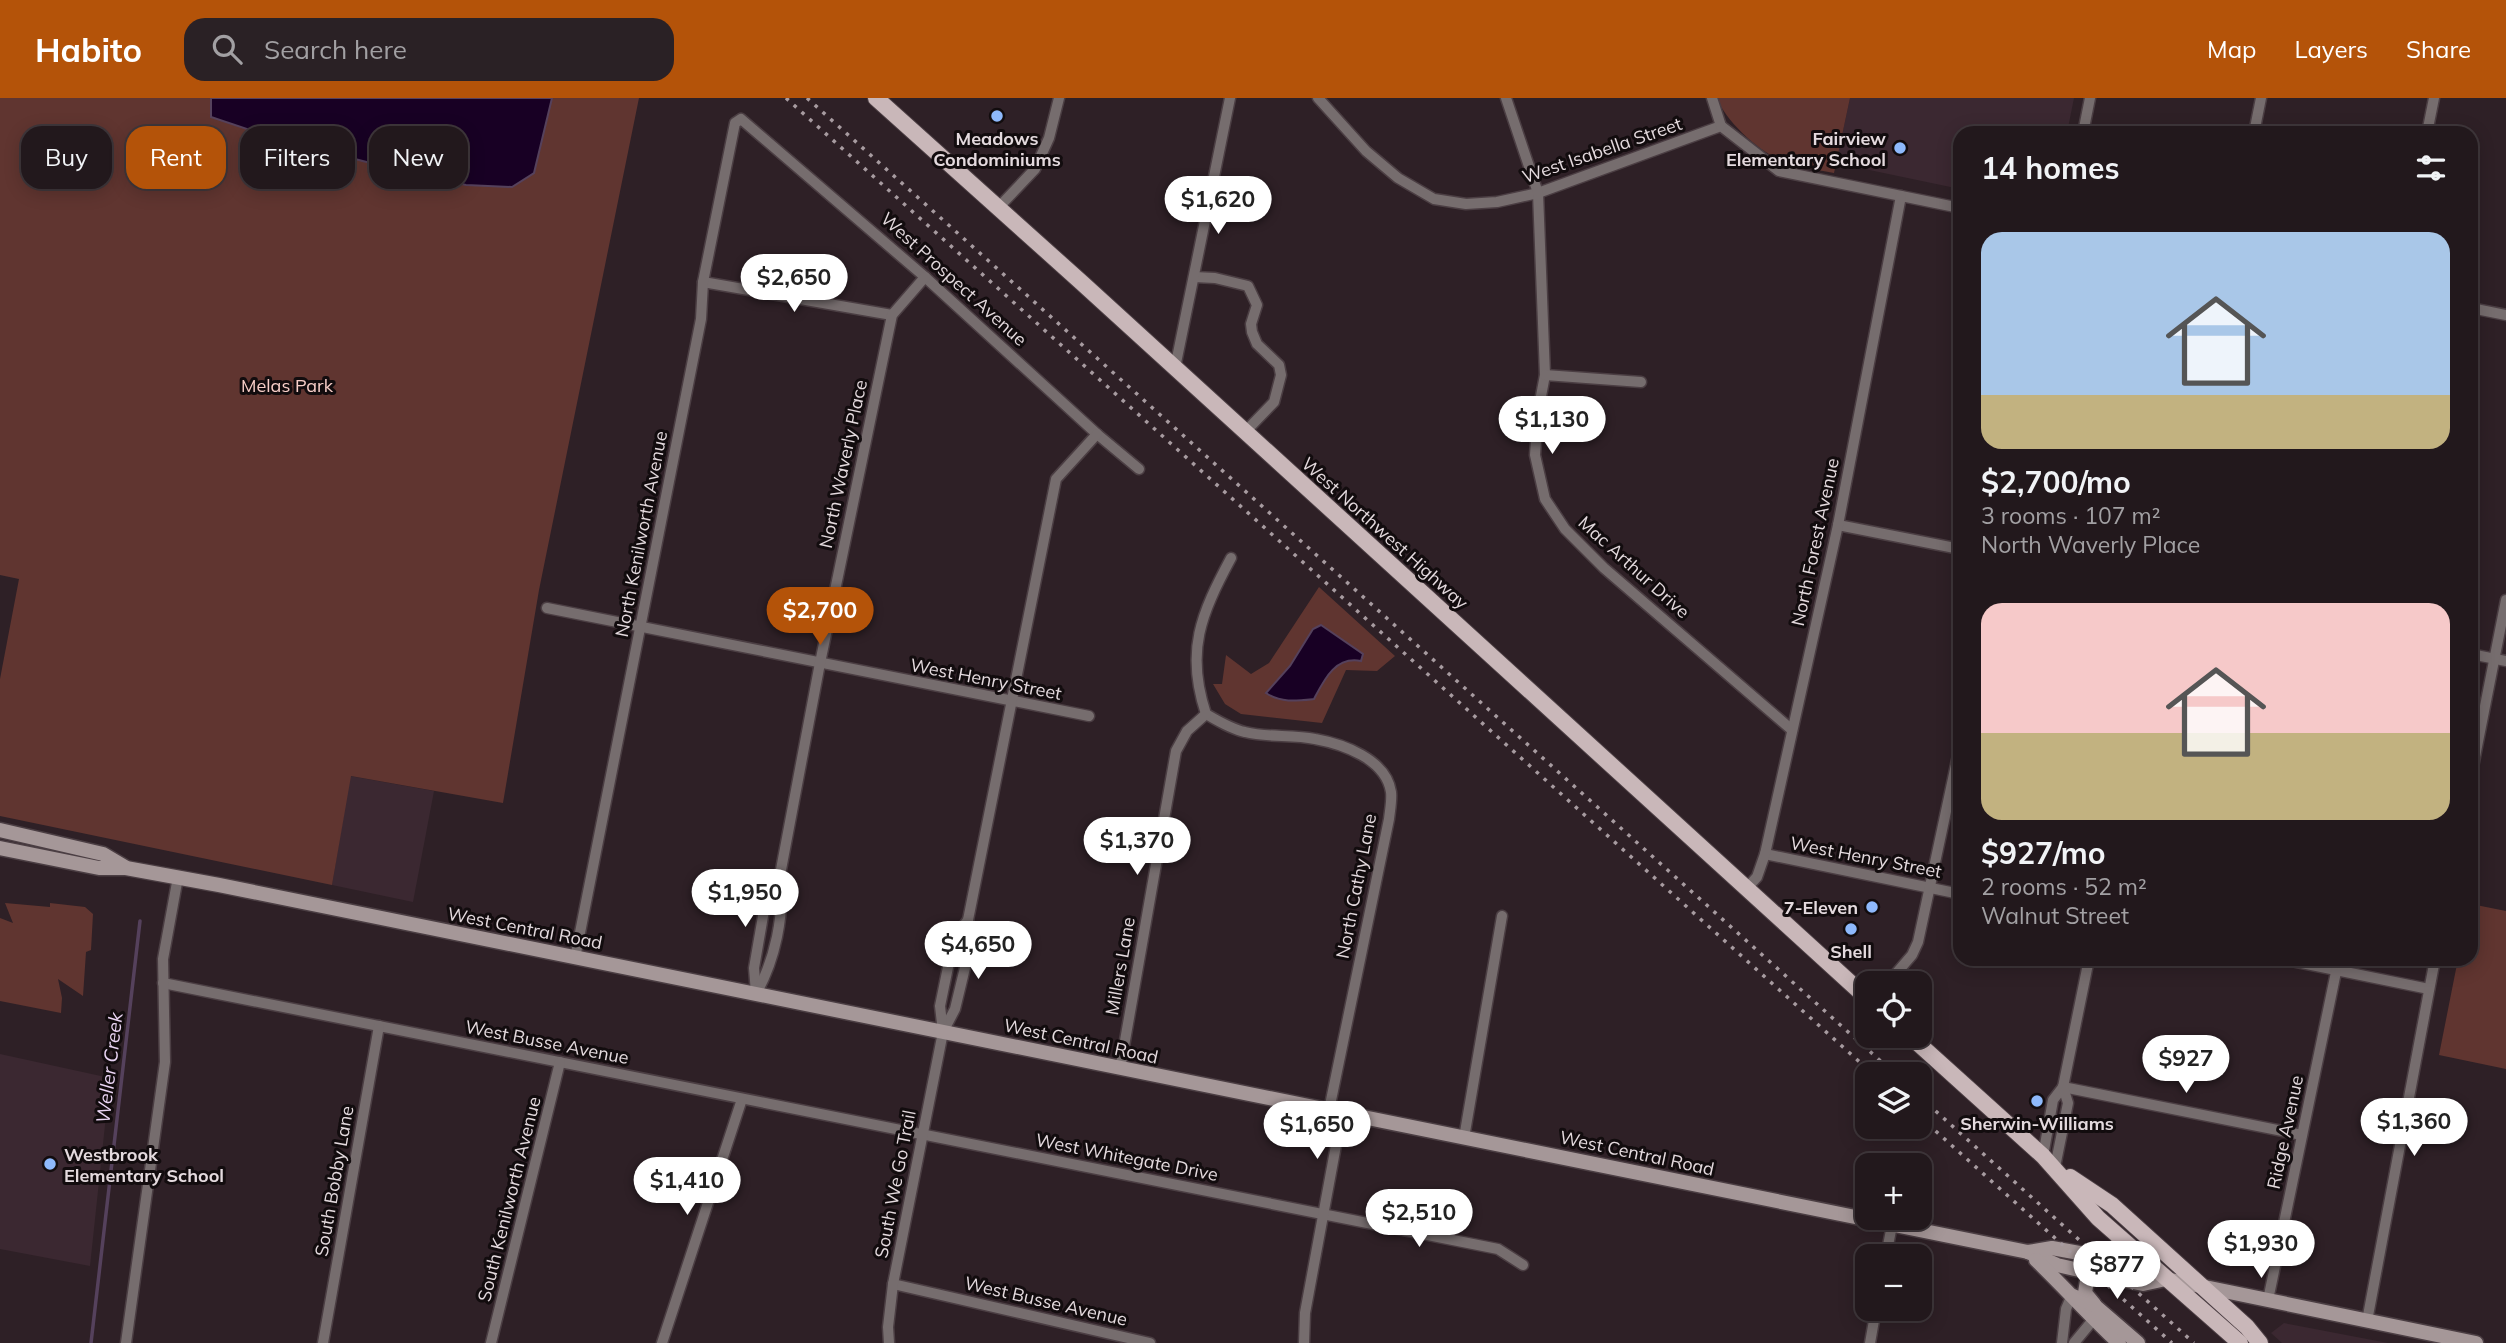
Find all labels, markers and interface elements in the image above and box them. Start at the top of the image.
search box [184,18,674,81]
text: Habito [35,29,142,70]
icon: search [208,30,246,68]
text: Search here [264,33,407,66]
text: Map [2207,34,2256,64]
text: Layers [2294,34,2368,64]
text: Share [2406,34,2471,64]
marker: Meadows Condominiums [989,108,1005,124]
street label: West Isabella Street [1519,112,1685,188]
chip: Buy [21,126,112,189]
chip: Rent [126,126,226,189]
chip: Filters [240,126,355,189]
chip: New [369,126,468,189]
place label: Meadows Condominiums [933,127,1061,171]
place label: Fairview Elementary School [1726,127,1886,171]
marker: Fairview Elementary School [1892,140,1908,156]
text: 14 homes [1981,149,2120,187]
icon: filters [2412,149,2450,187]
pin: $1,620 [1161,176,1275,236]
text: $1,620 [1181,184,1255,213]
street label: West Prospect Avenue [876,207,1032,351]
pin: $2,650 [737,254,851,314]
text: $2,650 [757,262,831,291]
icon: home [2153,278,2279,404]
park label: Melas Park [241,374,334,397]
street label: North Waverly Place [814,378,872,550]
pin: $1,130 [1495,396,1609,456]
text: $1,130 [1515,404,1589,433]
street label: North Kenilworth Avenue [610,429,672,639]
street label: West Northwest Highway [1297,452,1473,614]
street label: North Forest Avenue [1786,456,1844,628]
text: $2,700/mo [1981,463,2131,501]
text: 3 rooms · 107 m² [1981,501,2161,530]
street label: Mac Arthur Drive [1574,511,1694,623]
text: North Waverly Place [1981,530,2200,559]
pin: $2,700 [763,588,877,647]
text: $2,700 [783,595,857,624]
icon: home [2153,649,2279,775]
street label: West Henry Street [908,653,1064,705]
street label: North Cathy Lane [1331,812,1381,960]
pin: $1,370 [1080,818,1194,877]
text: $1,370 [1100,825,1174,854]
street label: West Henry Street [1788,831,1944,883]
text: $927/mo [1981,834,2105,872]
pin: $1,950 [688,870,802,929]
text: 2 rooms · 52 m² [1981,872,2147,901]
text: $1,950 [708,877,782,906]
place label: 7-Eleven [1784,896,1858,919]
marker: 7-Eleven [1864,899,1880,915]
text: Walnut Street [1981,901,2129,930]
street label: West Central Road [446,902,604,954]
street label: Millers Lane [1100,915,1140,1017]
marker: Shell [1843,921,1859,937]
pin: $4,650 [921,922,1035,981]
text: $4,650 [941,929,1015,958]
place label: Shell [1830,940,1872,963]
map controls [1855,971,1932,1321]
button: locate [1855,971,1932,1048]
water label: Weller Creek [90,1010,128,1125]
street label: West Central Road [1002,1013,1160,1069]
street label: West Busse Avenue [463,1015,631,1069]
pin: $927 [2145,1035,2227,1095]
text: $927 [2158,1043,2214,1072]
button: layers [1855,1062,1932,1139]
street label: Ridge Avenue [2262,1073,2308,1191]
marker: Sherwin-Williams [2029,1093,2045,1109]
street label: South Kenilworth Avenue [472,1094,546,1304]
pin: $1,360 [2357,1098,2471,1158]
pin: $1,650 [1260,1102,1374,1161]
street label: South Bobby Lane [309,1104,359,1258]
text: $1,360 [2377,1106,2451,1135]
street label: South We Go Trail [869,1108,921,1260]
text: $1,650 [1280,1109,1354,1138]
place label: Sherwin-Williams [1960,1112,2114,1135]
street label: West Central Road [1558,1125,1716,1181]
street label: West Whitegate Drive [1034,1128,1220,1186]
place label: Westbrook Elementary School [64,1143,224,1187]
button: + [1855,1153,1932,1230]
marker: Westbrook Elementary School [42,1156,58,1172]
pin: $1,410 [630,1158,744,1217]
text: $1,410 [650,1165,724,1194]
pin: $2,510 [1362,1190,1476,1249]
text: $2,510 [1382,1197,1456,1226]
pin: $1,930 [2204,1220,2318,1280]
text: $1,930 [2224,1228,2298,1257]
pin: $877 [2076,1242,2158,1301]
button: − [1855,1244,1932,1321]
text: $877 [2089,1249,2145,1278]
street label: West Busse Avenue [962,1271,1130,1331]

